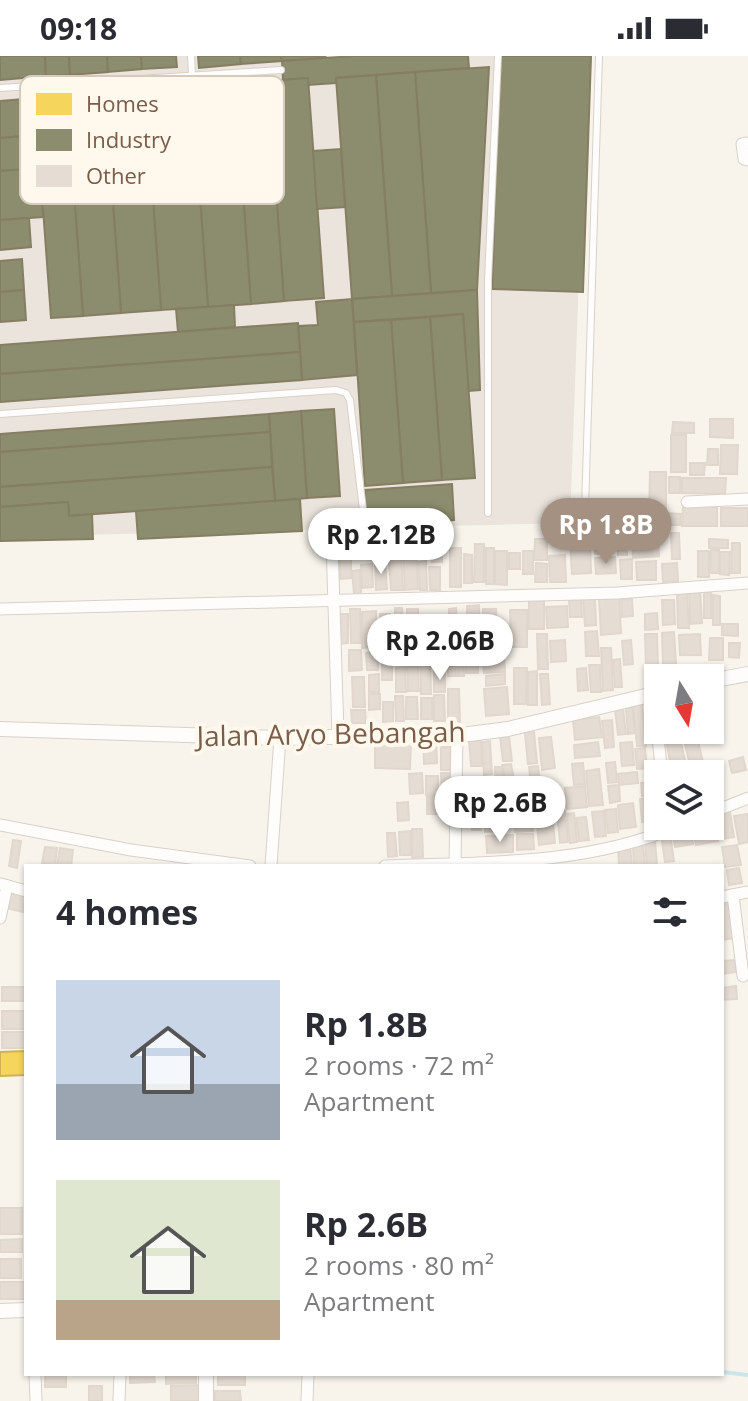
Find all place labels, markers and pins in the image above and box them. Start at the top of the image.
pin: Rp 1.8B [532,498,680,566]
pin: Rp 2.12B [298,508,464,576]
pin: Rp 2.06B [357,614,523,682]
pin: Rp 2.6B [426,776,574,844]

